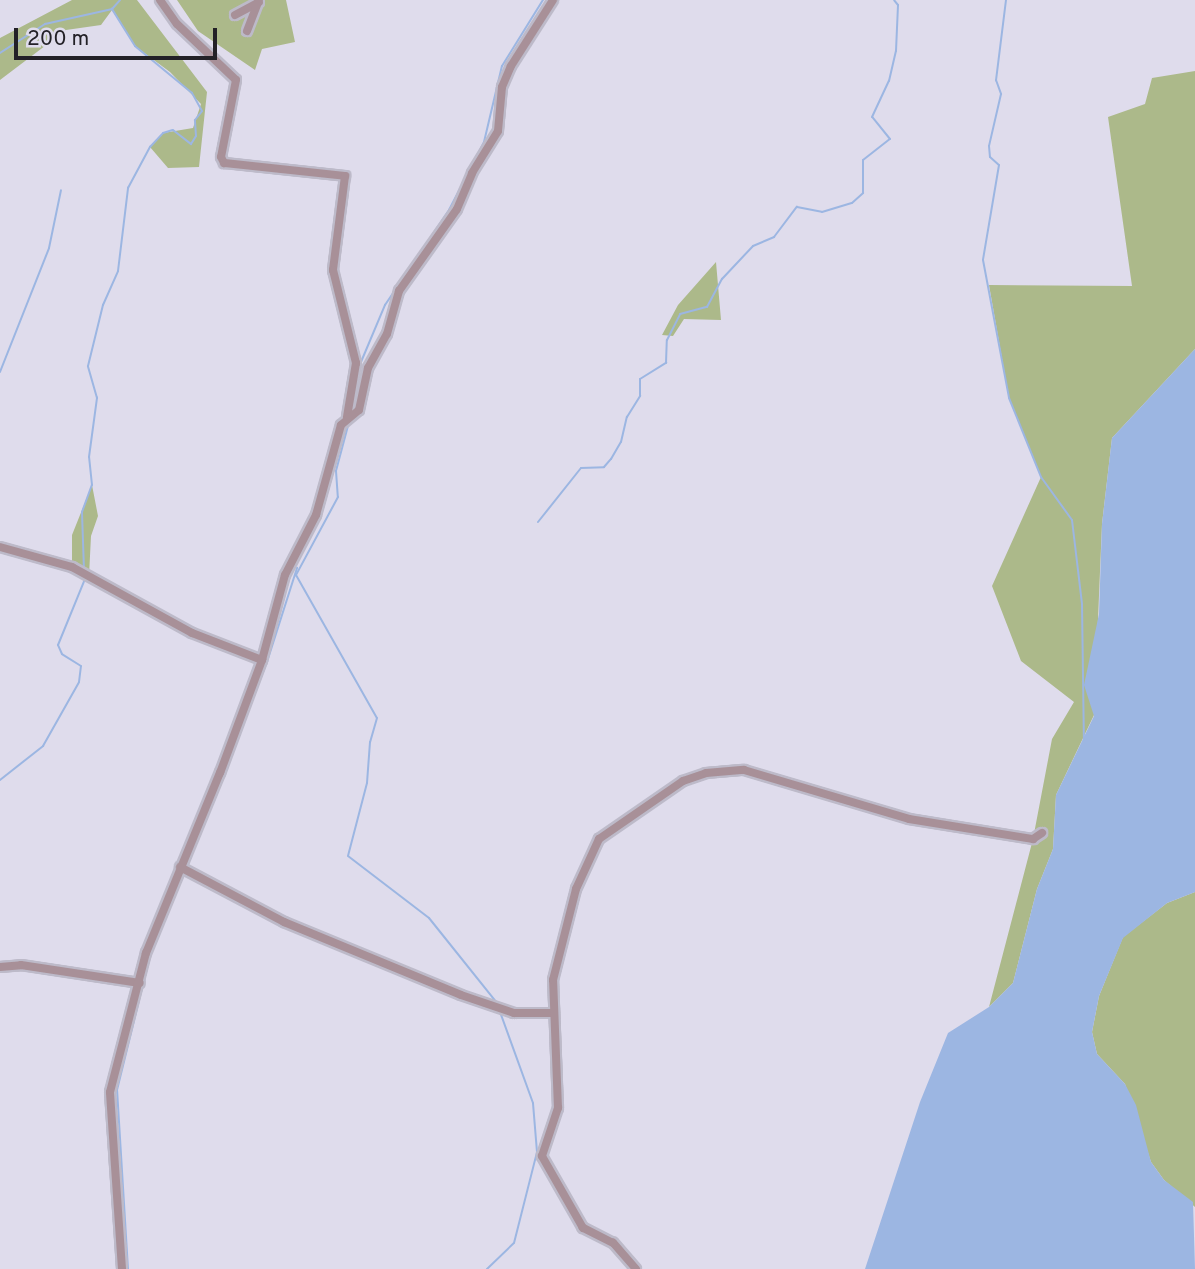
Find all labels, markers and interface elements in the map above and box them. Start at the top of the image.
scale bar [18,14,220,58]
text: 200 m [27,26,89,53]

